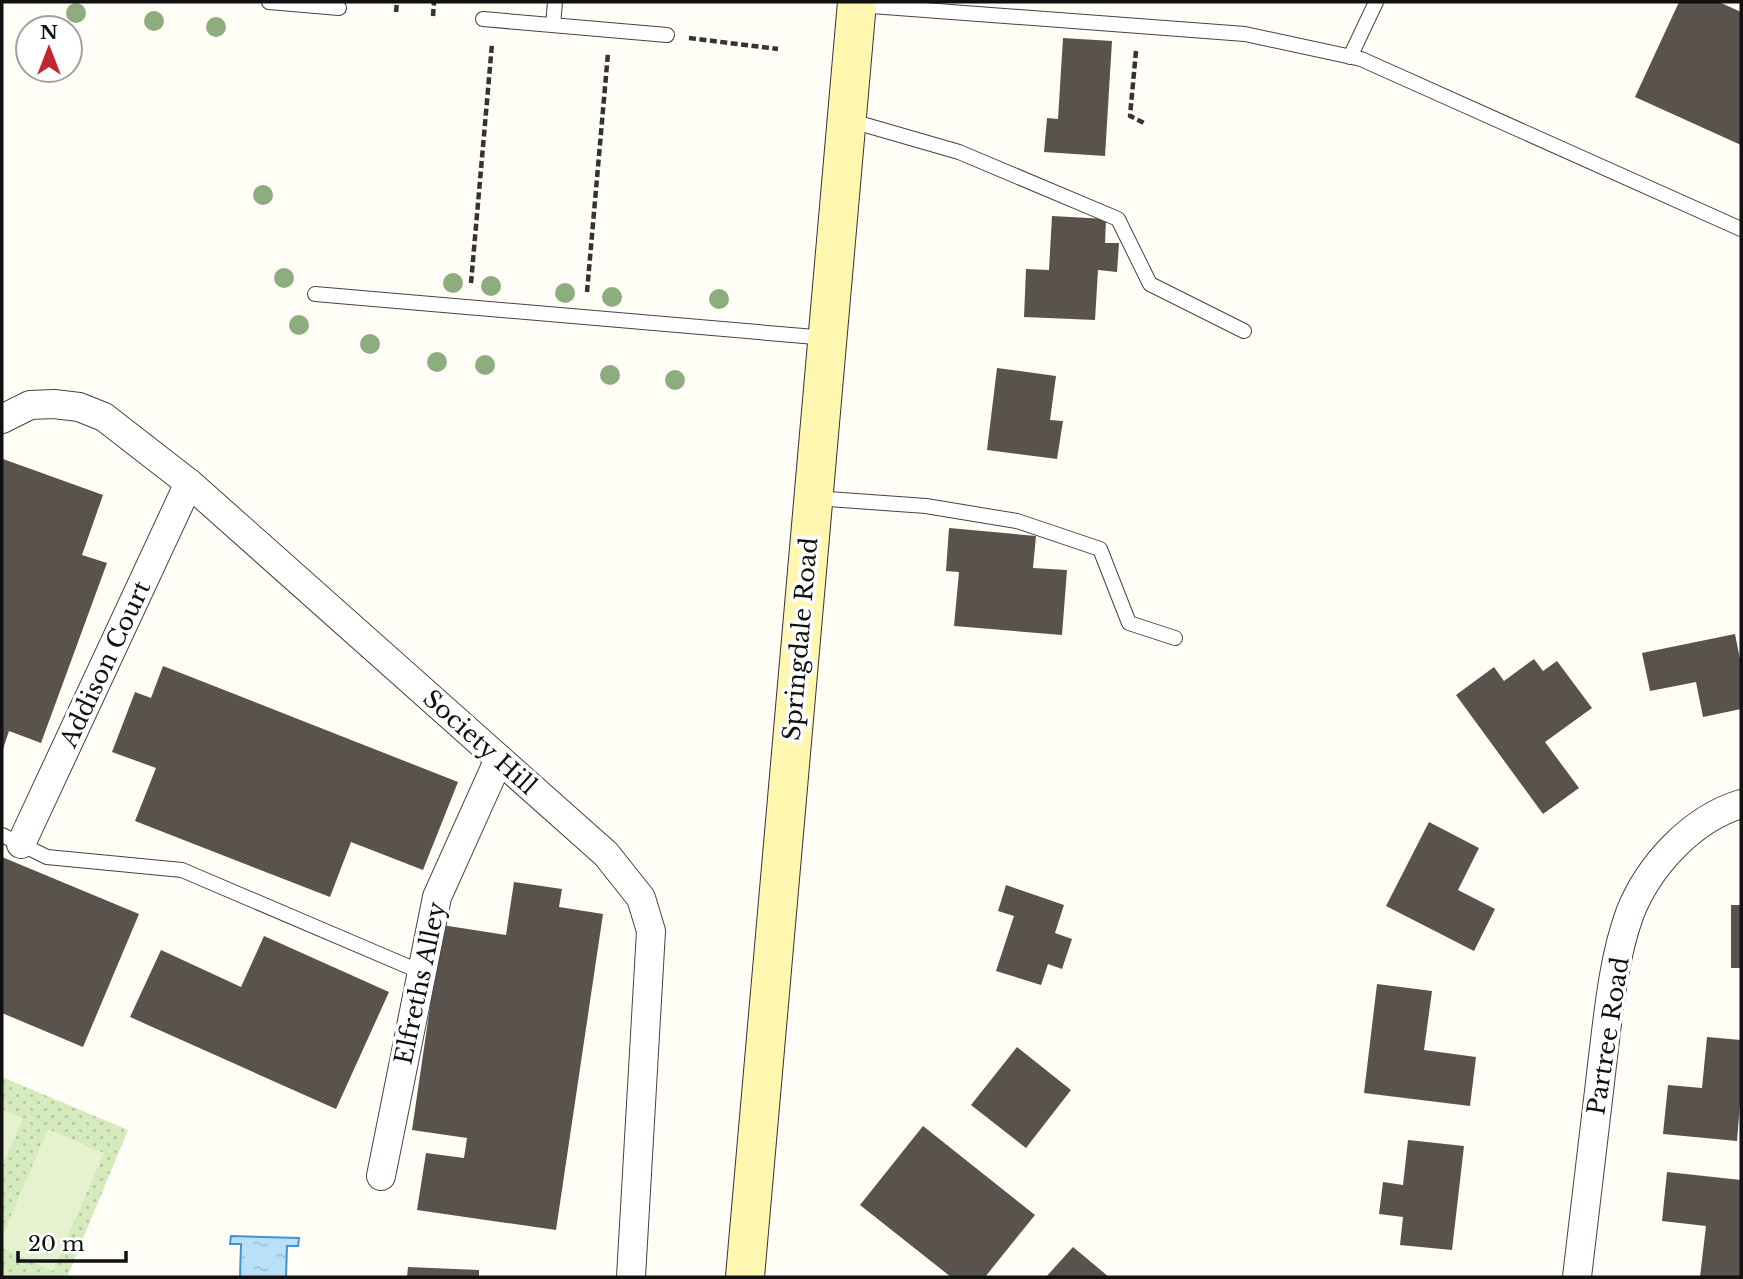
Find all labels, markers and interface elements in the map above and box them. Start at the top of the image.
north arrow [14,14,84,84]
text: N [40,21,58,44]
street label: Springdale Road [777,536,823,742]
street label: Addison Court [53,576,156,753]
street label: Society Hill [417,684,543,801]
street label: Elfreths Alley [389,898,452,1067]
street label: Partree Road [1581,955,1635,1117]
scale bar [18,1220,126,1264]
text: 20 m [28,1231,85,1257]

